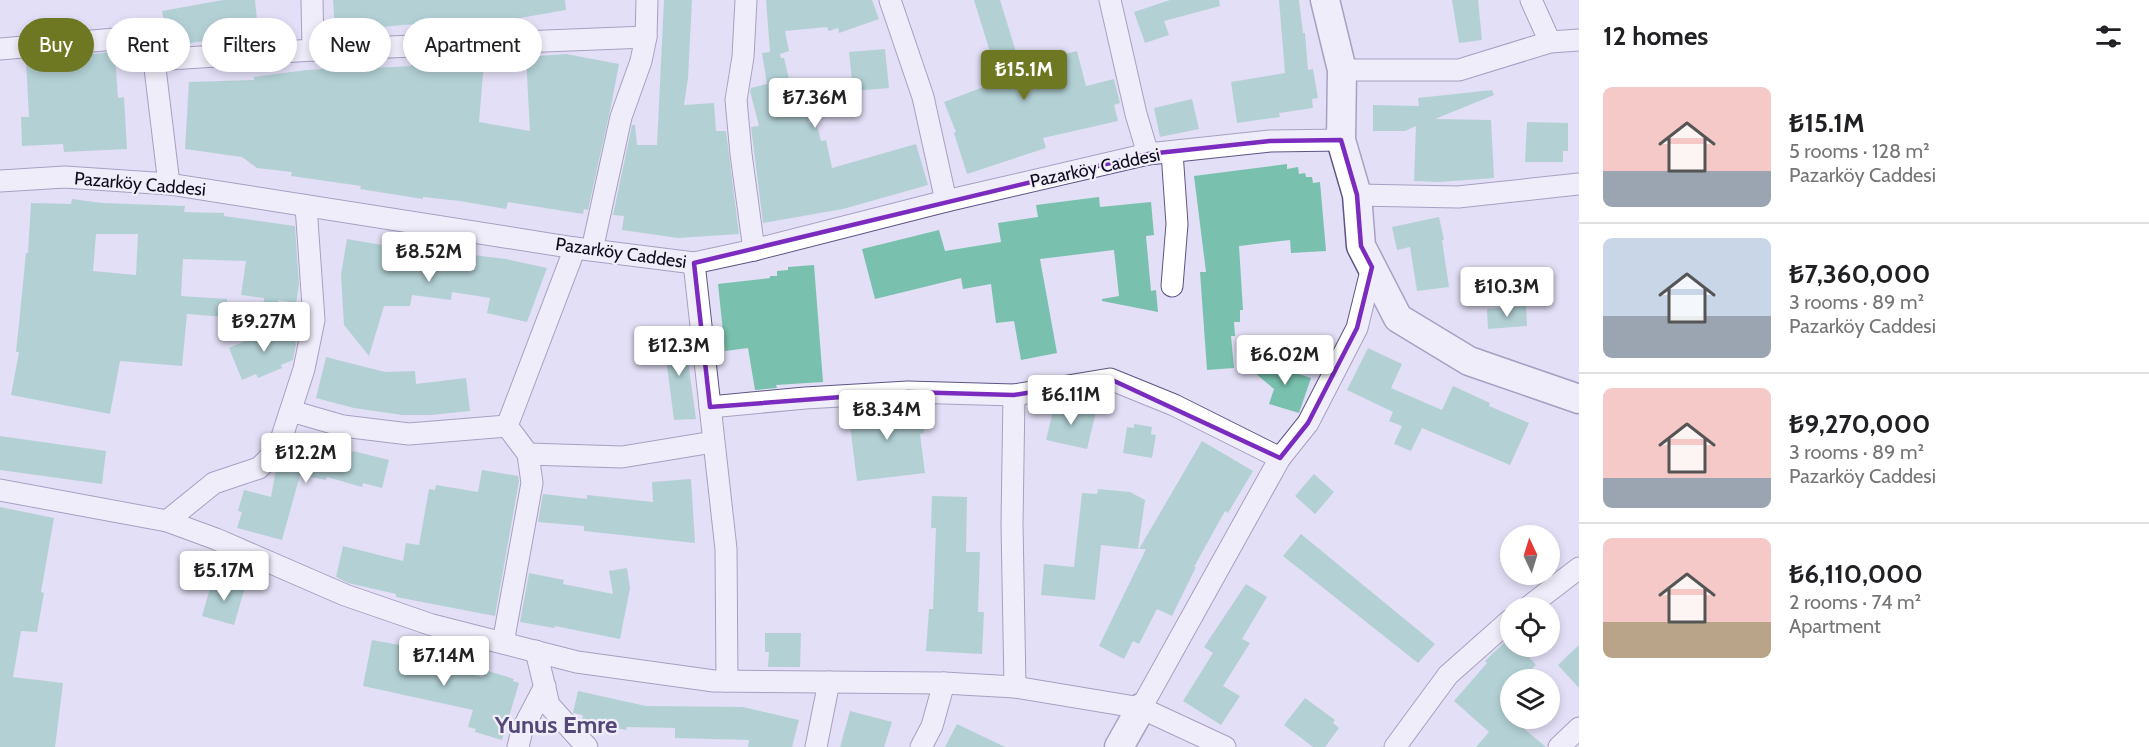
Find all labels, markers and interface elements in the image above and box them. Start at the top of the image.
chip: Buy [18,18,94,72]
chip: Rent [106,18,190,72]
chip: Filters [202,18,297,72]
chip: New [309,18,391,72]
chip: Apartment [403,18,542,72]
text: 12 homes [1603,20,1708,52]
icon: filters [2092,20,2125,53]
pin: ₺15.1M [975,50,1073,101]
text: ₺15.1M [995,57,1053,81]
pin: ₺7.36M [766,78,864,129]
text: ₺7.36M [783,85,847,109]
text: ₺15.1M [1789,107,1865,139]
icon: home [1651,111,1723,183]
text: 5 rooms · 128 m² [1789,139,1930,163]
street label: Pazarköy Caddesi [1028,143,1162,193]
text: Pazarköy Caddesi [1789,163,1936,187]
street label: Pazarköy Caddesi [73,167,207,201]
pin: ₺8.52M [380,232,478,283]
street label: Pazarköy Caddesi [554,233,688,273]
text: ₺8.52M [396,239,462,263]
text: ₺7,360,000 [1789,258,1930,290]
icon: home [1651,262,1723,334]
pin: ₺10.3M [1458,267,1556,318]
text: ₺10.3M [1474,274,1540,298]
text: 3 rooms · 89 m² [1789,290,1924,314]
pin: ₺9.27M [215,302,313,353]
text: ₺9.27M [232,309,296,333]
text: Pazarköy Caddesi [1789,314,1936,338]
pin: ₺12.3M [630,326,728,377]
text: ₺12.3M [648,333,710,357]
pin: ₺6.02M [1236,335,1334,386]
text: ₺6.02M [1251,342,1319,366]
pin: ₺6.11M [1022,375,1120,426]
text: ₺6.11M [1042,382,1100,406]
pin: ₺8.34M [838,390,936,441]
text: ₺8.34M [853,397,921,421]
text: ₺9,270,000 [1789,408,1930,440]
icon: home [1651,412,1723,484]
pin: ₺12.2M [257,433,355,484]
text: ₺12.2M [275,440,337,464]
text: 3 rooms · 89 m² [1789,440,1924,464]
text: Pazarköy Caddesi [1789,464,1936,488]
north arrow [1500,525,1560,585]
map controls [1500,525,1560,729]
pin: ₺5.17M [175,551,273,602]
text: ₺5.17M [194,558,254,582]
text: ₺6,110,000 [1789,558,1923,590]
icon: home [1651,562,1723,634]
text: 2 rooms · 74 m² [1789,590,1921,614]
button: locate [1500,597,1560,657]
text: Apartment [1789,614,1881,638]
pin: ₺7.14M [395,636,493,687]
text: ₺7.14M [413,643,475,667]
button: layers [1500,669,1560,729]
district label: Yunus Emre [494,710,617,739]

